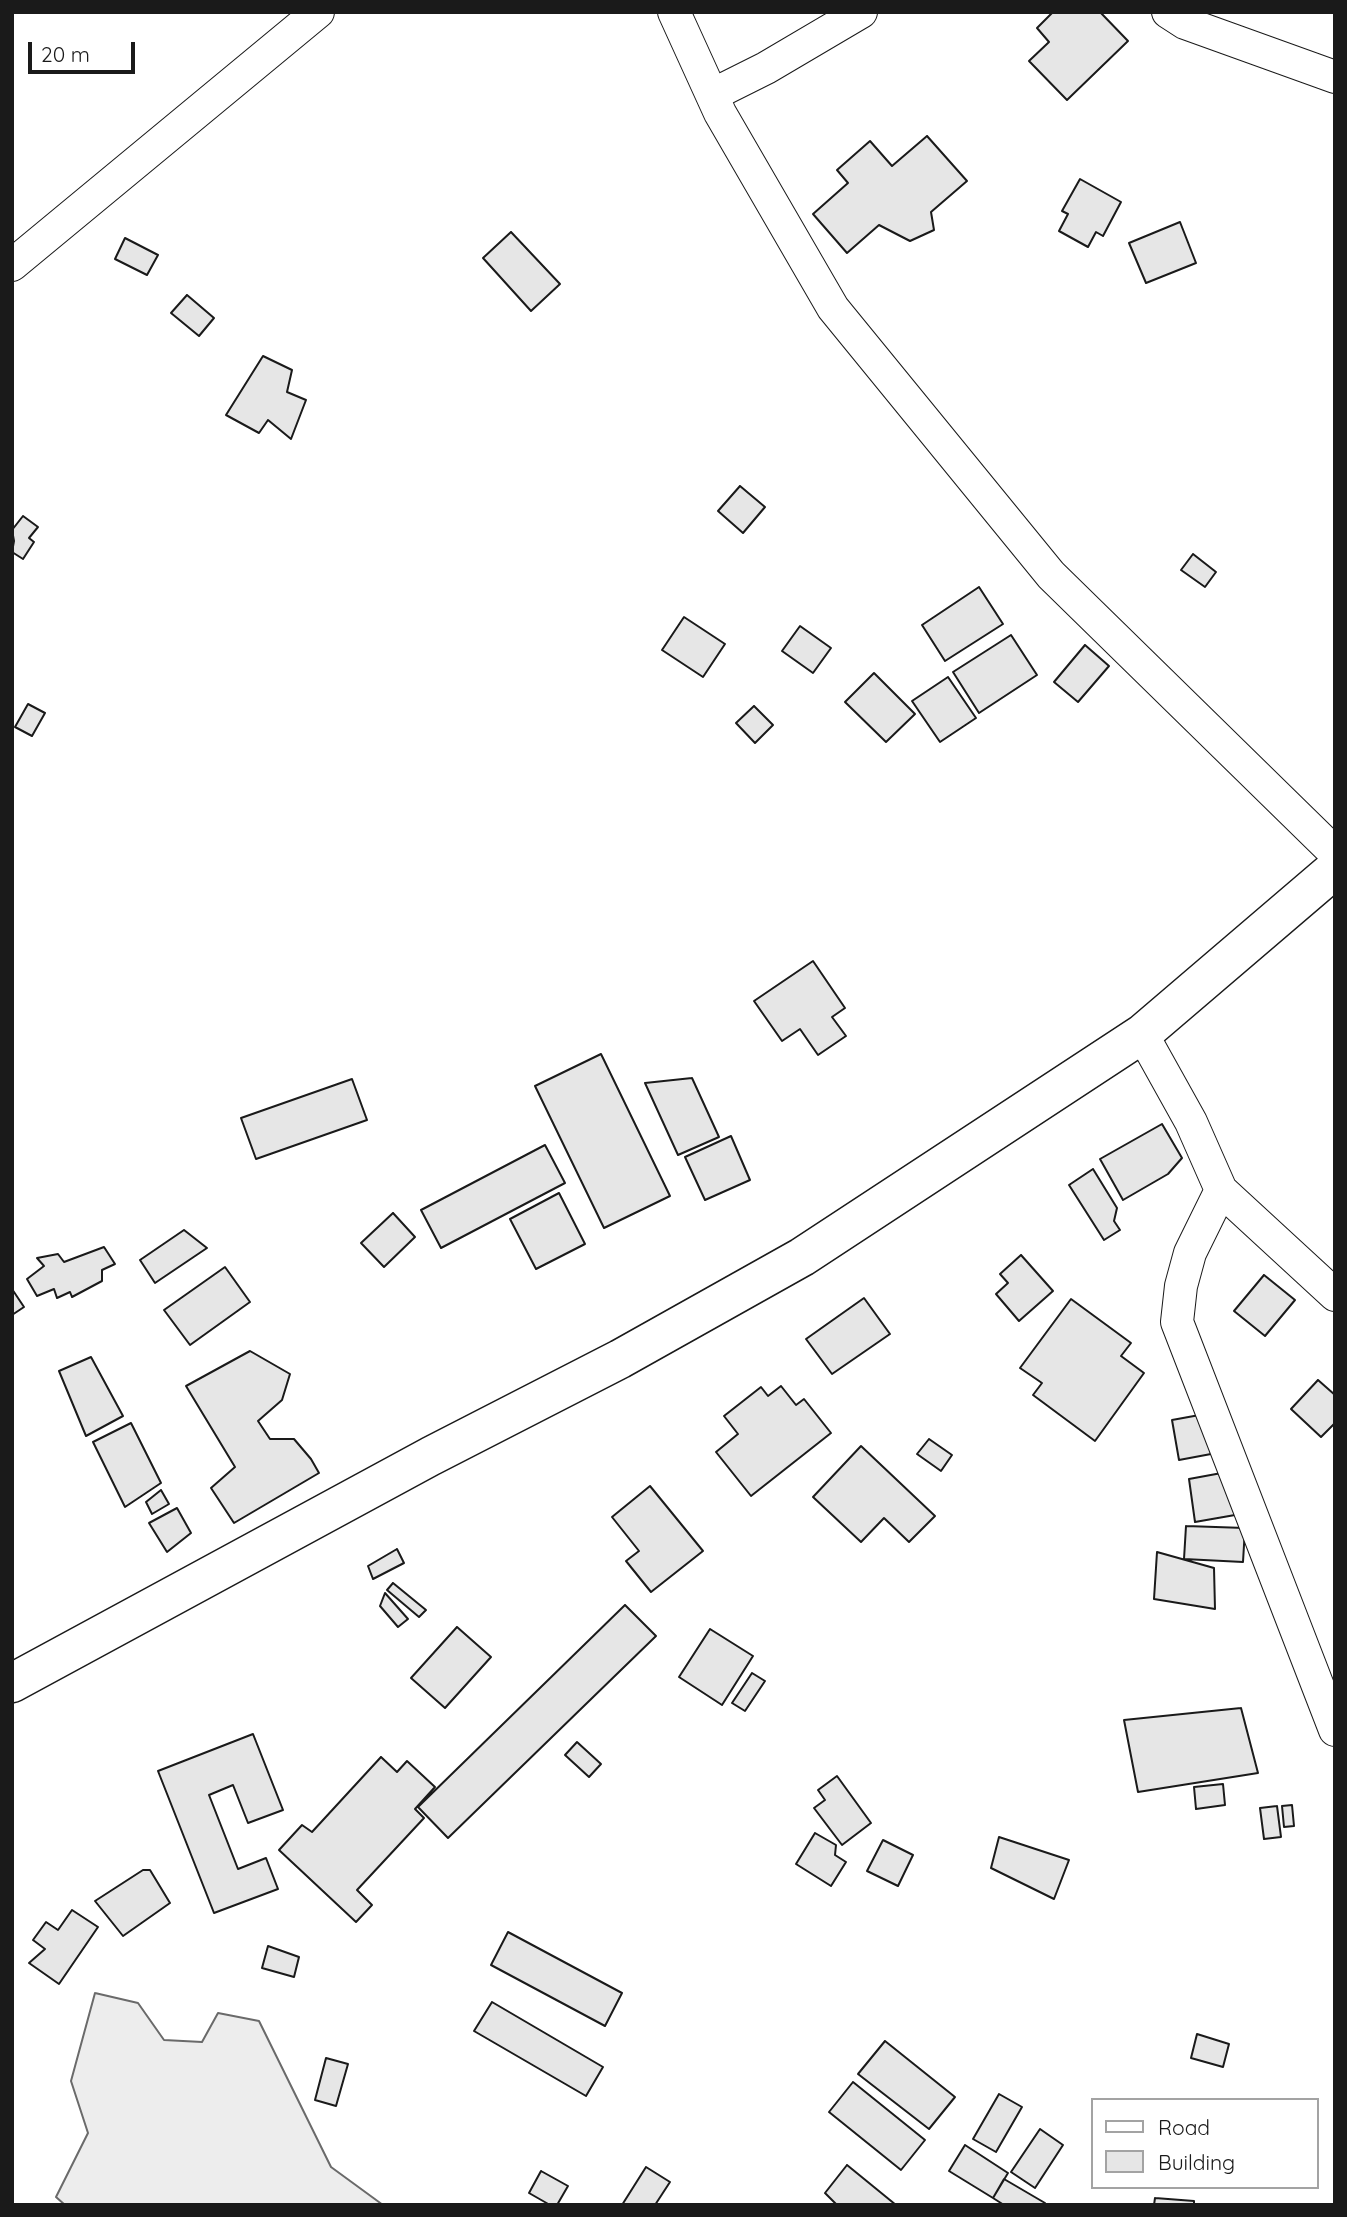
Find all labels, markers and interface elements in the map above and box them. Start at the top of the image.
scale bar [32,28,138,72]
text: 20 m [41,41,90,67]
legend [1092,2098,1319,2189]
text: Road [1158,2114,1210,2140]
text: Building [1158,2149,1235,2175]

